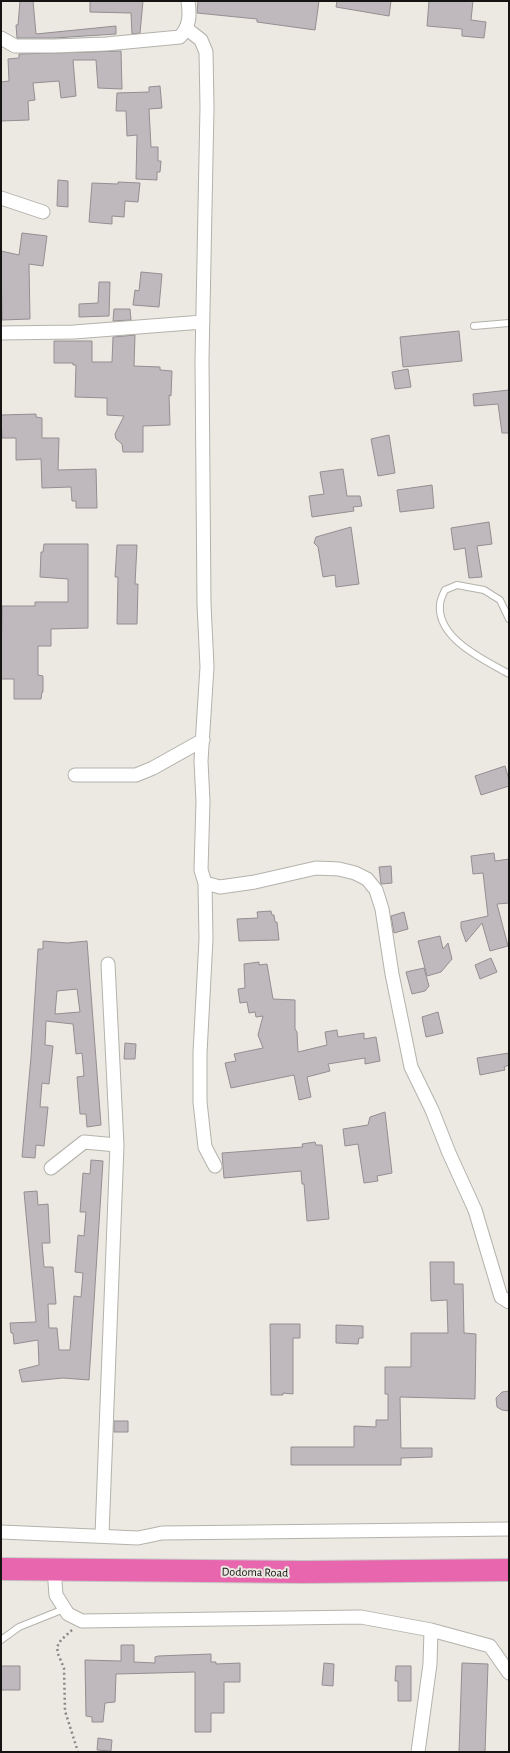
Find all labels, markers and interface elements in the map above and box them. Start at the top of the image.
street label: Dodoma Road [222,1565,288,1579]

